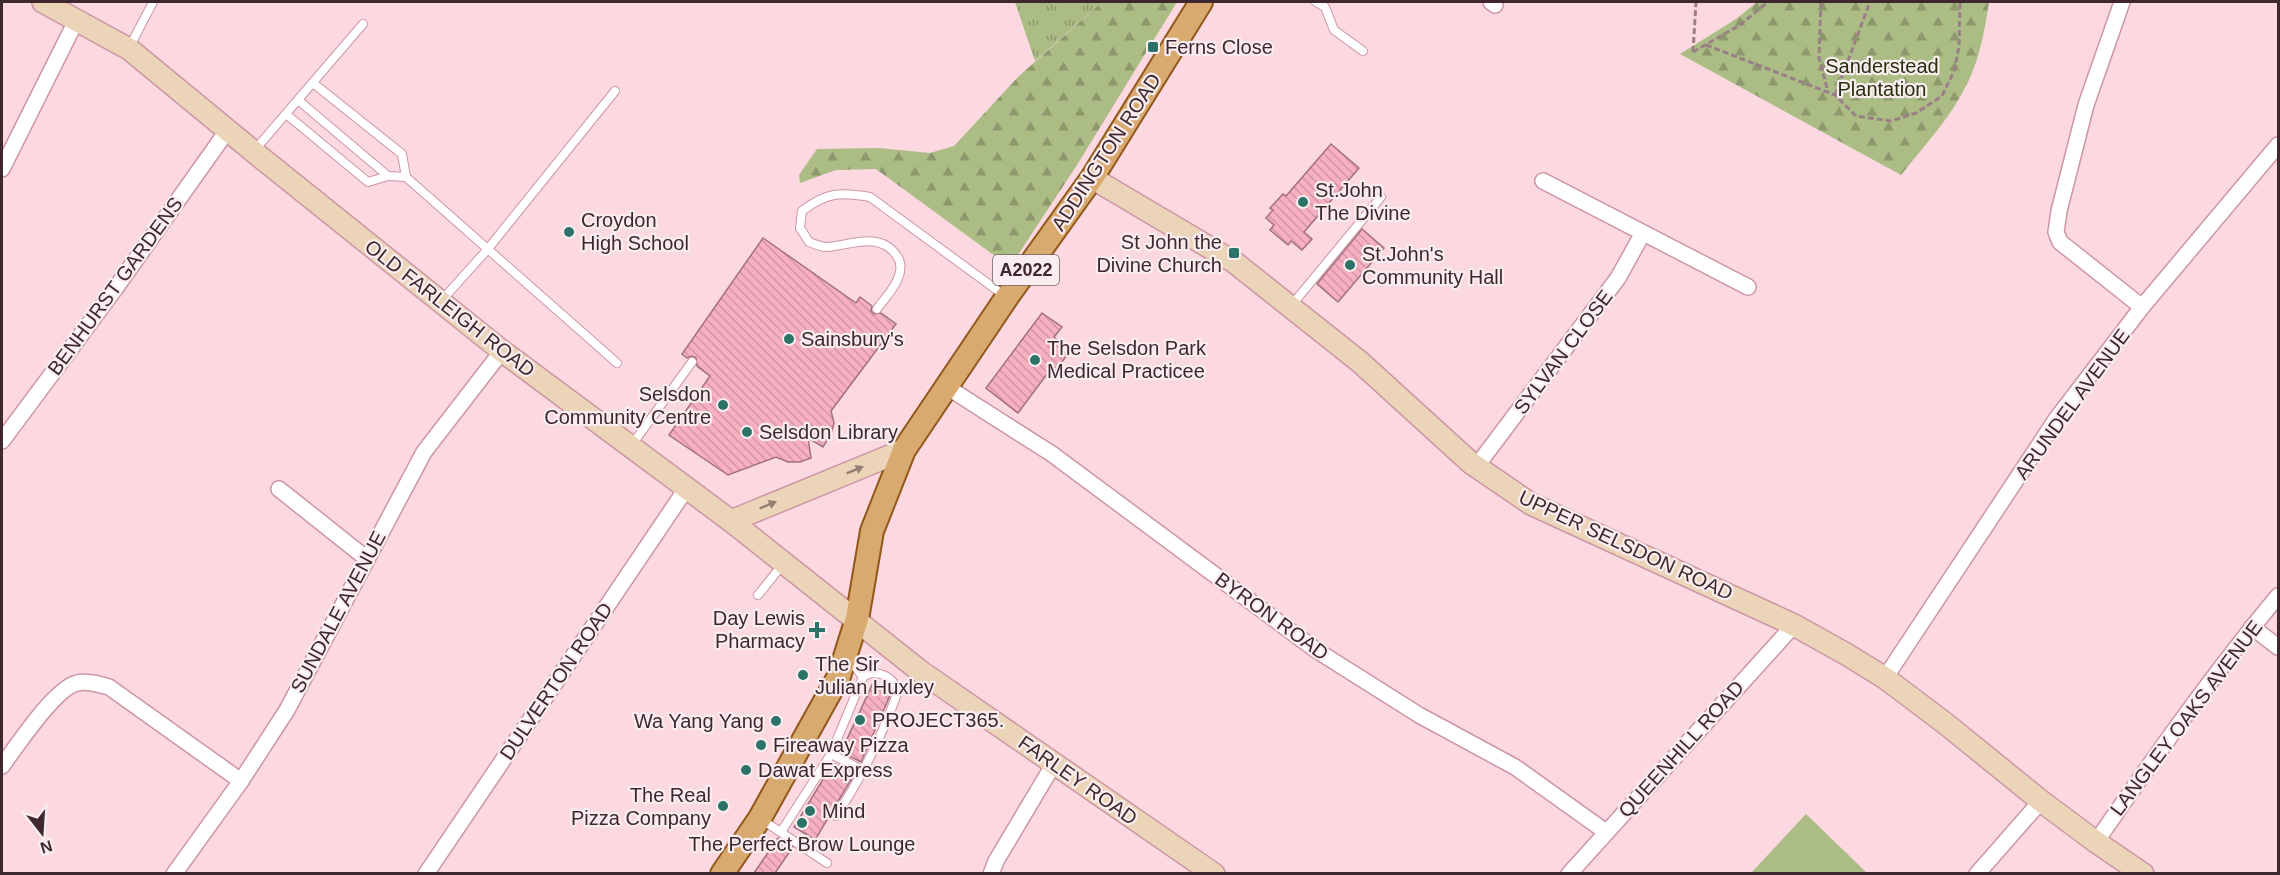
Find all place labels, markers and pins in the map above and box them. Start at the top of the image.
place label: Ferns Close [1165,36,1273,58]
marker: Ferns Close [1146,40,1160,54]
place label: St.John The Divine [1315,179,1411,224]
marker: St.John The Divine [1296,195,1310,209]
place label: Croydon High School [581,209,689,254]
marker: Croydon High School [562,225,576,239]
place label: St John the Divine Church [1096,231,1222,276]
place label: St.John's Community Hall [1362,243,1503,288]
marker: St John the Divine Church [1227,246,1241,260]
marker: St.John's Community Hall [1343,258,1357,272]
place label: Sainsbury's [801,328,904,350]
marker: Sainsbury's [782,332,796,346]
place label: The Selsdon Park Medical Practicee [1047,337,1207,382]
marker: The Selsdon Park Medical Practicee [1028,353,1042,367]
place label: Selsdon Community Centre [544,383,711,428]
marker: Selsdon Community Centre [716,398,730,412]
place label: Selsdon Library [759,421,898,443]
marker: Selsdon Library [740,425,754,439]
place label: Day Lewis Pharmacy [713,607,805,652]
marker: Day Lewis Pharmacy [810,623,824,637]
place label: The Sir Julian Huxley [815,653,934,698]
marker: The Sir Julian Huxley [796,668,810,682]
place label: PROJECT365. [872,709,1004,731]
place label: Wa Yang Yang [634,710,764,732]
marker: PROJECT365. [853,713,867,727]
marker: Wa Yang Yang [769,714,783,728]
place label: Fireaway Pizza [773,734,909,756]
marker: Fireaway Pizza [754,738,768,752]
place label: Dawat Express [758,759,893,781]
marker: Dawat Express [739,763,753,777]
place label: The Real Pizza Company [571,784,711,829]
marker: The Real Pizza Company [716,799,730,813]
place label: Mind [822,800,865,822]
marker: Mind [803,804,817,818]
marker: The Perfect Brow Lounge [795,816,809,830]
place label: The Perfect Brow Lounge [689,833,915,855]

